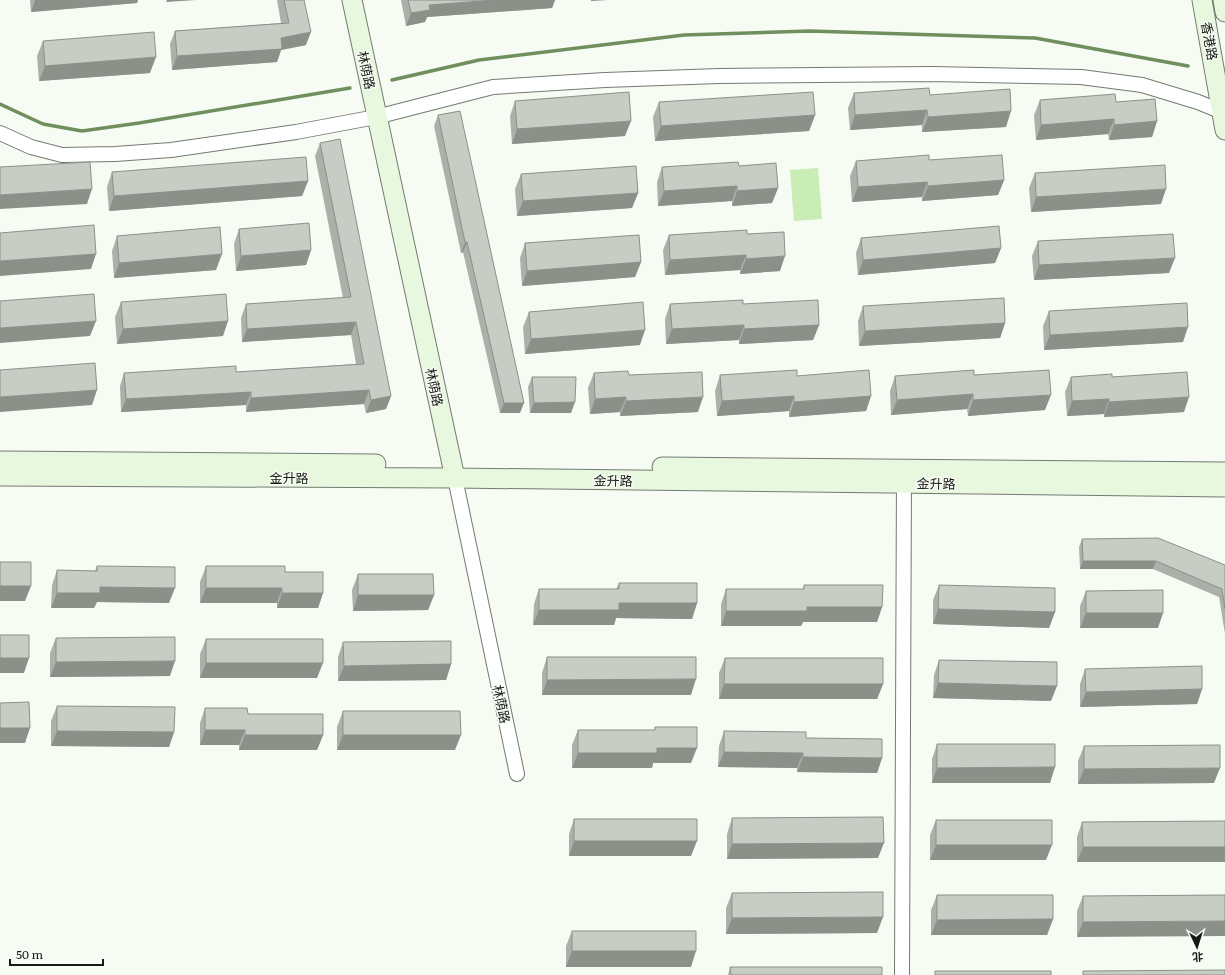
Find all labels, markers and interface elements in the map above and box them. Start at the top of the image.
street label: 香港路 [1197,20,1223,62]
street label: 林荫路 [354,49,380,91]
street label: 林荫路 [422,366,448,408]
street label: 金升路 [269,468,309,487]
street label: 金升路 [593,470,633,490]
street label: 金升路 [916,473,956,493]
street label: 林荫路 [489,683,515,725]
north arrow [1177,927,1217,967]
scale bar [10,941,103,967]
text: 50 m [16,945,43,963]
text: 北 [1192,950,1204,966]

